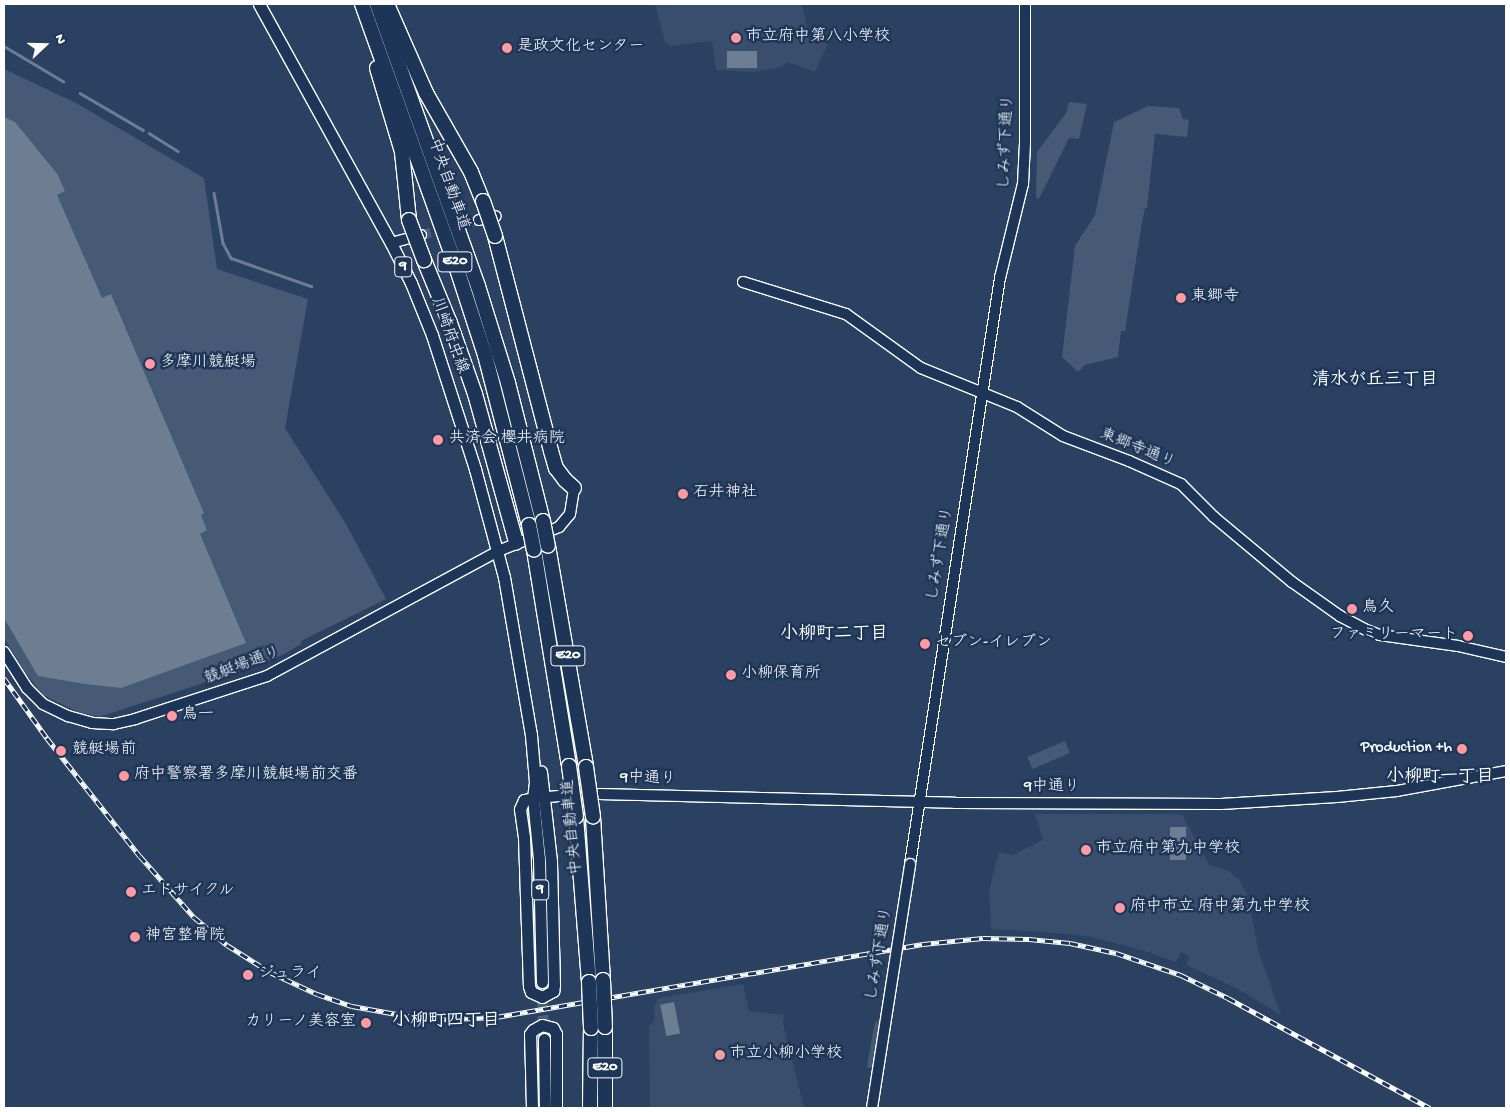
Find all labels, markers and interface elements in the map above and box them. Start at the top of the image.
north arrow [20,20,70,70]
place label: 市立府中第八小学校 [746,28,890,48]
text: N [50,32,69,47]
marker: 市立府中第八小学校 [730,32,742,44]
place label: 是政文化センター [517,38,645,58]
marker: 是政文化センター [501,42,513,54]
street label: しみず下通り [997,94,1019,190]
street label: 中央自動車道 [422,136,472,234]
road number: E20 [436,250,474,274]
road number: 9 [393,254,413,280]
place label: 東郷寺 [1191,288,1239,308]
marker: 東郷寺 [1175,292,1187,304]
street label: 川崎府中線 [425,295,471,377]
place label: 多摩川競艇場 [160,354,256,374]
marker: 多摩川競艇場 [144,358,156,370]
district label: 清水が丘三丁目 [1312,370,1438,392]
street label: 東郷寺通り [1096,426,1178,474]
place label: 共済会 櫻井病院 [449,430,565,450]
marker: 共済会 櫻井病院 [431,433,445,447]
place label: 石井神社 [693,484,757,504]
marker: 石井神社 [677,488,689,500]
street label: しみず下通り [925,505,959,603]
place label: 鳥久 [1362,599,1394,619]
marker: 鳥久 [1346,603,1358,615]
district label: 小柳町二丁目 [780,624,888,646]
place label: ファミリーマート [1330,626,1458,646]
marker: ファミリーマート [1462,630,1474,642]
place label: セブン-イレブン [935,634,1052,654]
marker: セブン-イレブン [919,638,931,650]
street label: 競艇場通り [202,644,284,690]
road number: E20 [549,644,587,668]
place label: 小柳保育所 [741,665,821,685]
marker: 小柳保育所 [725,669,737,681]
place label: 鳥一 [182,706,214,726]
marker: 鳥一 [166,710,178,722]
place label: Production +h [1361,739,1452,759]
place label: 競艇場前 [72,741,136,761]
marker: Production +h [1456,743,1468,755]
marker: 競艇場前 [54,744,68,758]
place label: 府中警察署多摩川競艇場前交番 [134,766,358,786]
district label: 小柳町一丁目 [1386,767,1494,789]
street label: 9中通り [620,769,676,791]
marker: 府中警察署多摩川競艇場前交番 [118,770,130,782]
street label: 中央自動車道 [560,778,588,876]
street label: 9中通り [1024,778,1080,798]
place label: 市立府中第九中学校 [1096,840,1240,860]
marker: 市立府中第九中学校 [1080,844,1092,856]
road number: 9 [530,878,550,902]
place label: エドサイクル [141,882,237,902]
marker: エドサイクル [125,886,137,898]
place label: 府中市立 府中第九中学校 [1130,898,1310,918]
marker: 府中市立 府中第九中学校 [1114,902,1126,914]
street label: しみず下通り [864,905,898,1003]
place label: 神宮整骨院 [145,927,225,947]
marker: 神宮整骨院 [129,931,141,943]
place label: ジュライ [258,965,322,985]
marker: ジュライ [242,969,254,981]
district label: 小柳町四丁目 [392,1011,500,1033]
place label: カリーノ美容室 [244,1013,356,1033]
marker: カリーノ美容室 [360,1017,372,1029]
place label: 市立小柳小学校 [730,1045,842,1065]
marker: 市立小柳小学校 [714,1049,726,1061]
road number: E20 [586,1056,624,1080]

